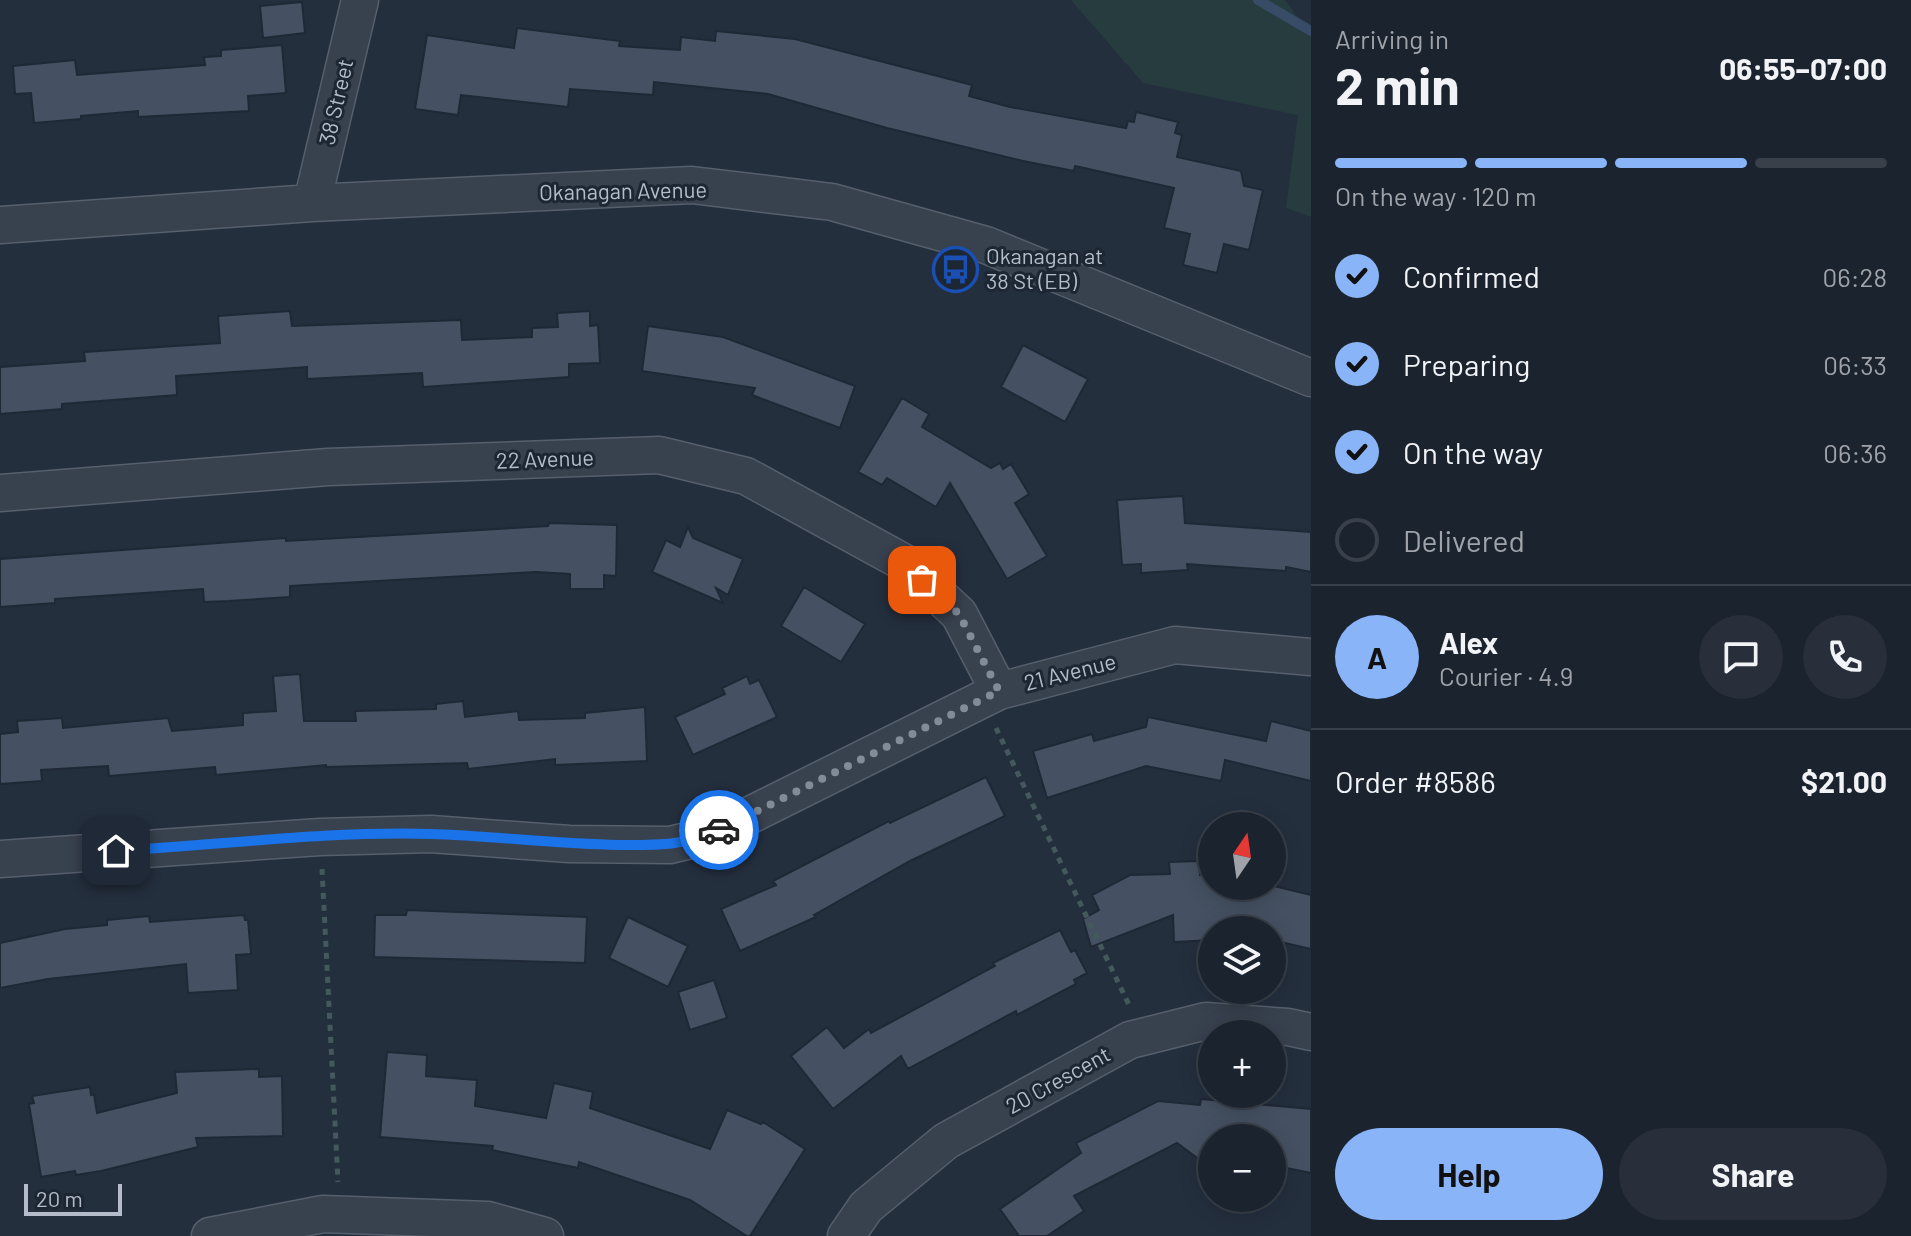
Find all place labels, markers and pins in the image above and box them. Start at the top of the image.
place label: Okanagan at 38 St (EB) [986,242,1103,293]
bus stop icon: Okanagan at 38 St (EB) [931,245,979,293]
pin [888,546,956,614]
pin [82,817,150,885]

